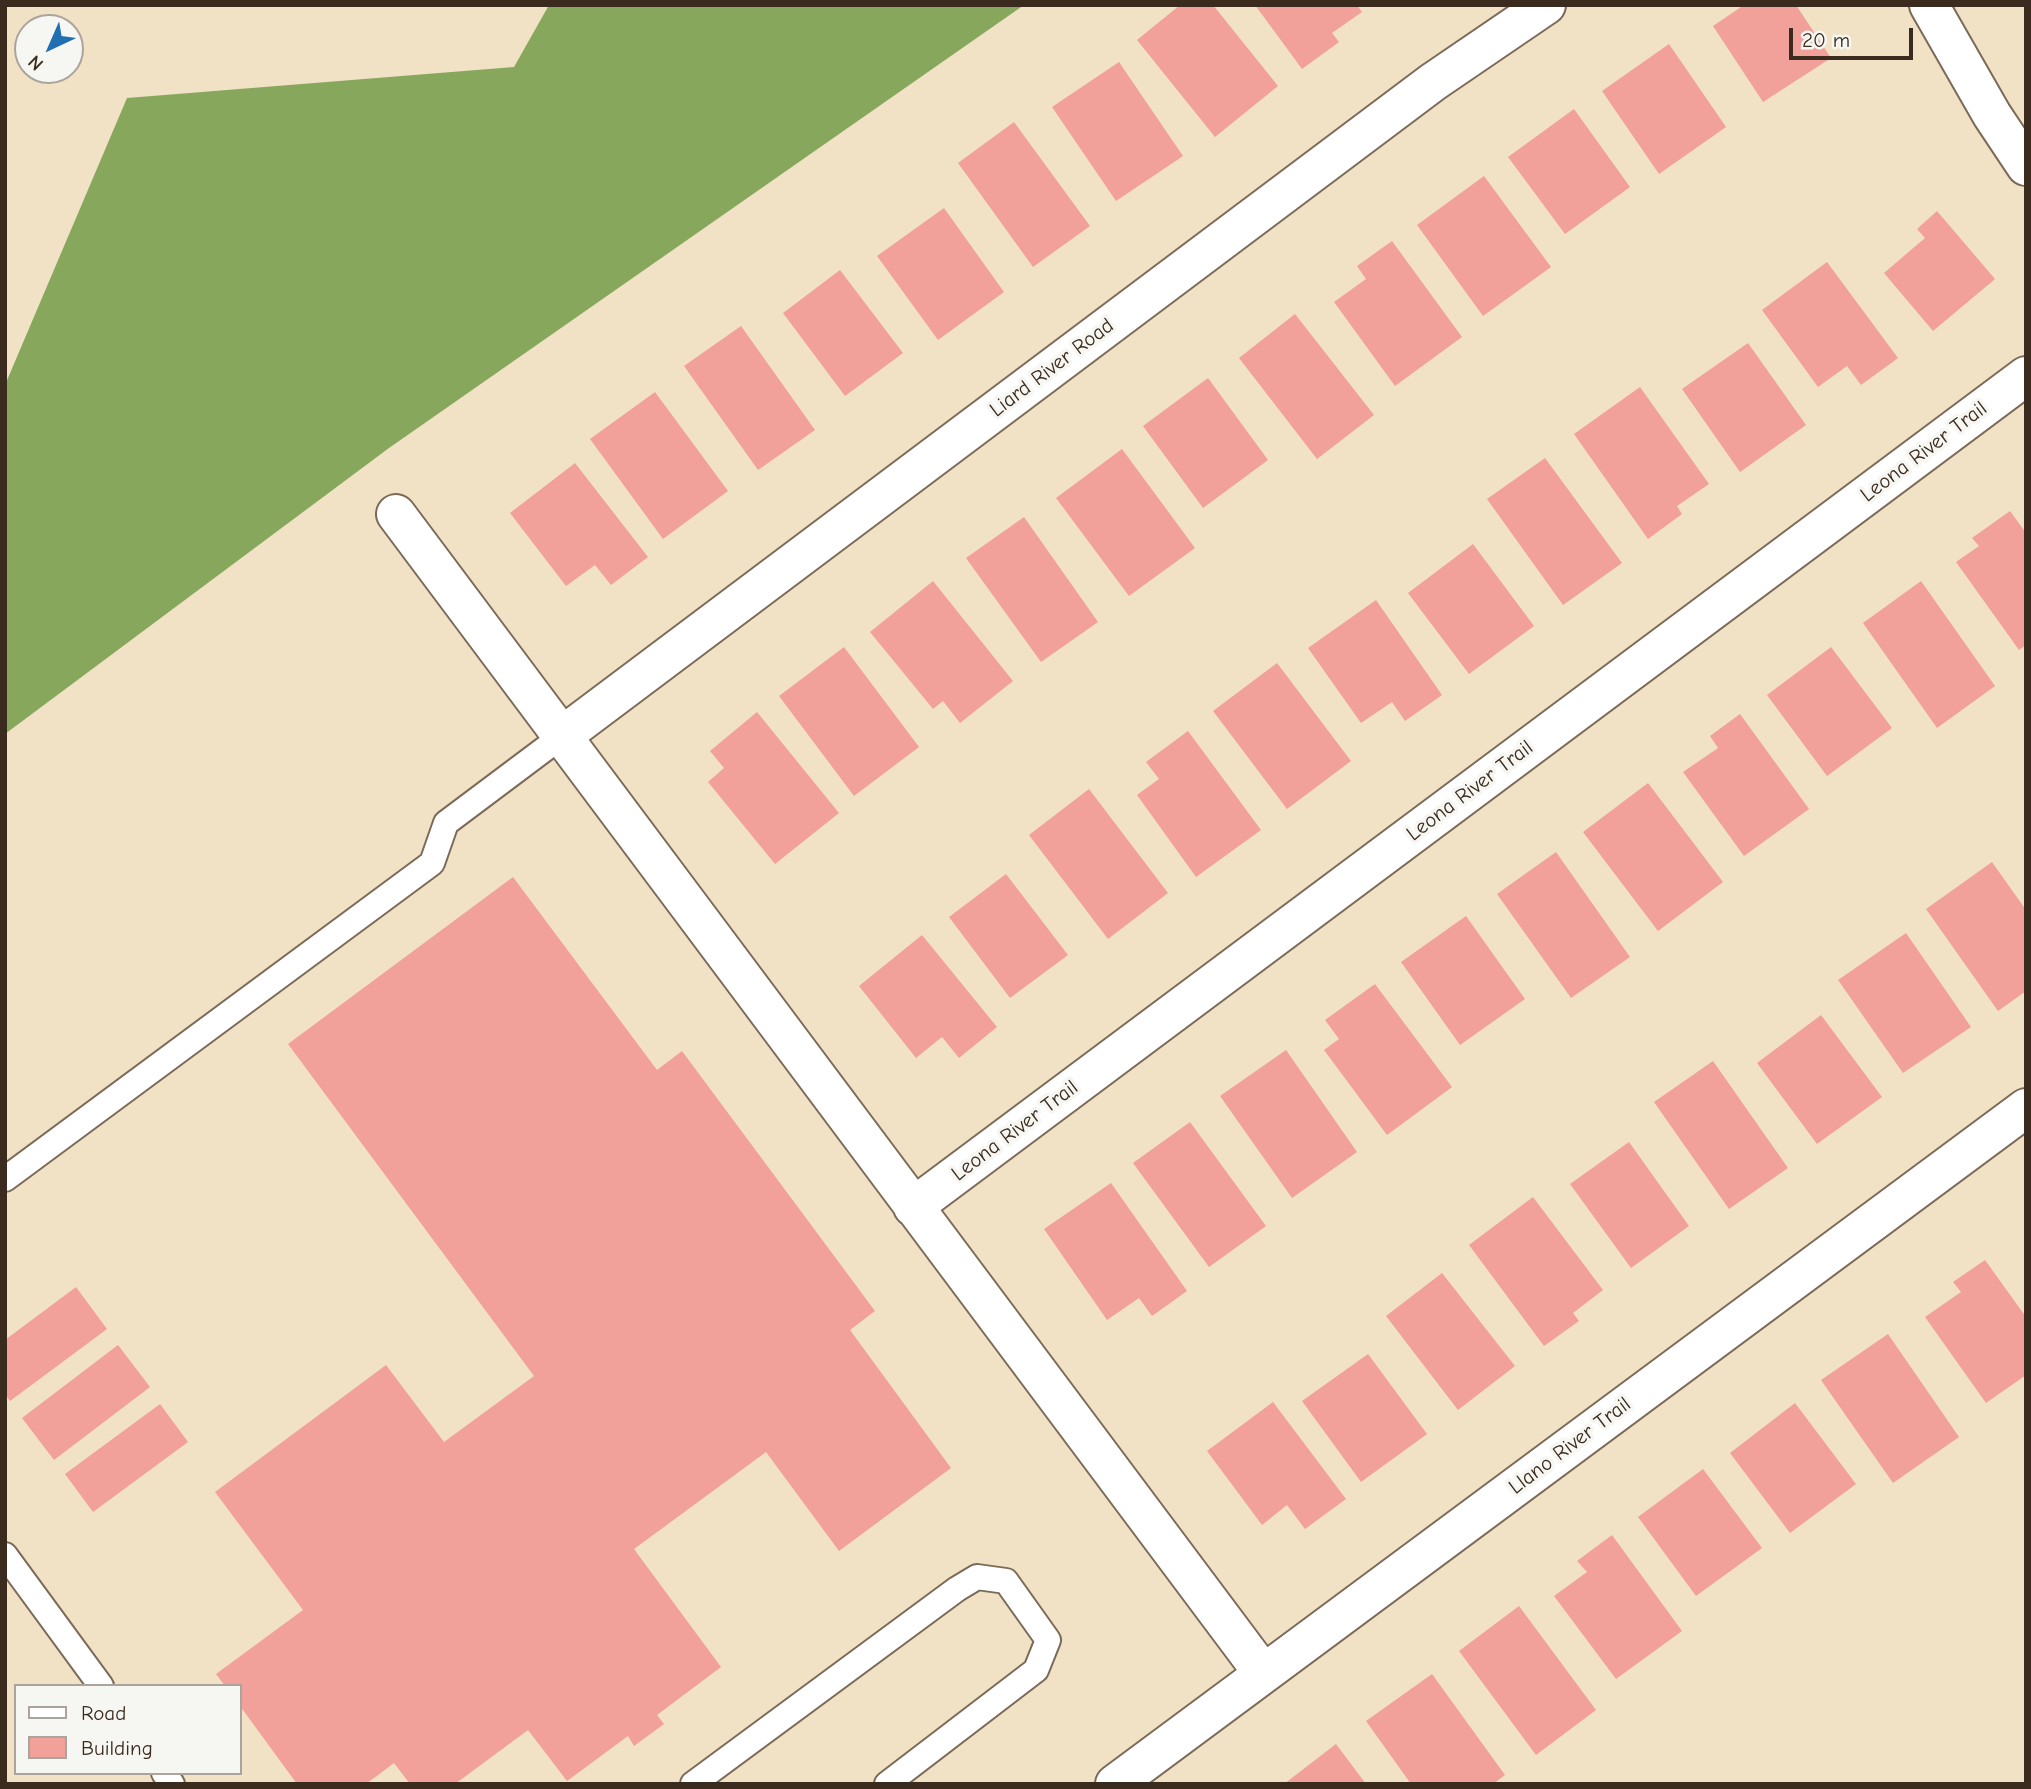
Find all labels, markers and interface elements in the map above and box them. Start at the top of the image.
north arrow [14,14,84,84]
scale bar [1793,14,1917,58]
text: 20 m [1802,28,1850,52]
text: N [24,50,48,75]
street label: Liard River Road [985,313,1119,423]
street label: Leona River Trail [1856,396,1992,508]
street label: Leona River Trail [1402,735,1538,847]
street label: Leona River Trail [947,1075,1083,1187]
street label: Llano River Trail [1504,1392,1636,1500]
legend [14,1684,242,1775]
text: Road [81,1701,126,1725]
text: Building [81,1736,153,1760]

